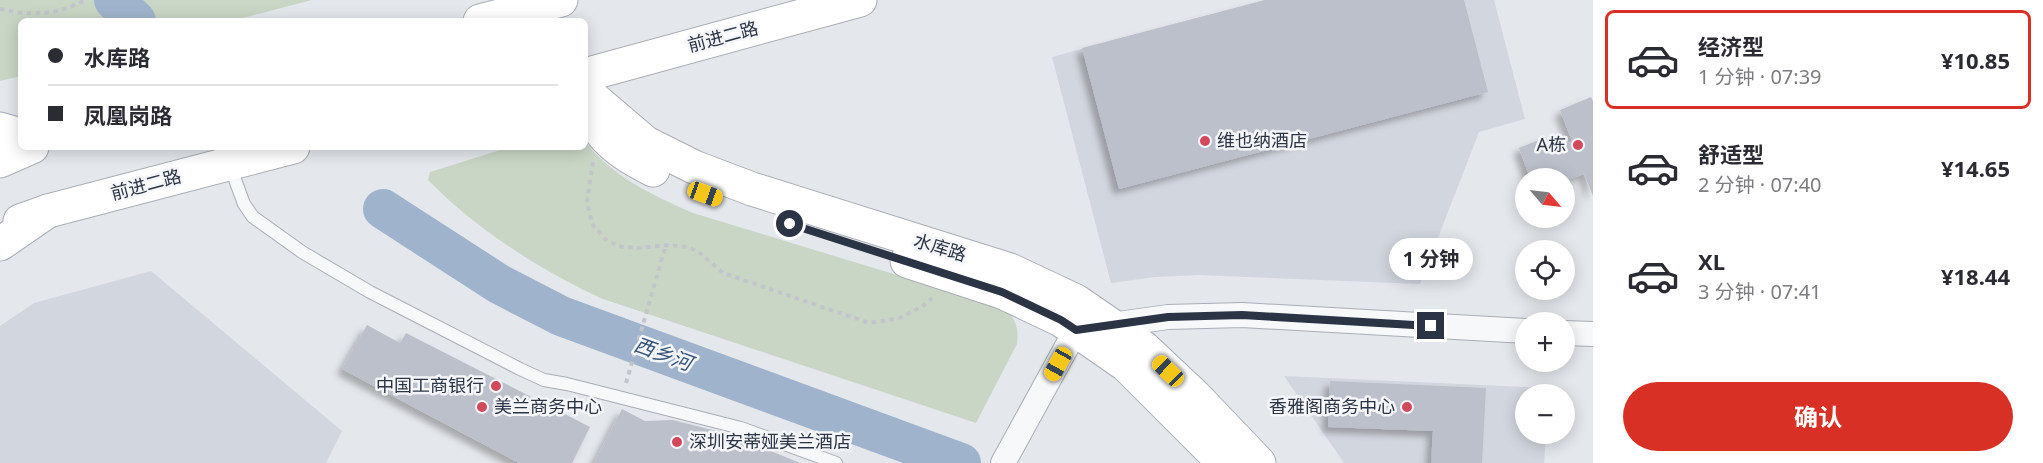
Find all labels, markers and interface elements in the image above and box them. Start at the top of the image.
street label: 前进二路 [685,15,761,57]
text: 经济型 [1698,31,1764,61]
icon: car [1626,33,1680,87]
text: 水库路 [84,42,150,72]
text: ¥10.85 [1941,45,2010,75]
text: 1 分钟 · 07:39 [1698,63,1822,90]
text: 凤凰岗路 [84,100,172,130]
place label: 维也纳酒店 [1217,128,1307,152]
place label: A栋 [1536,132,1566,156]
marker: 维也纳酒店 [1198,134,1212,148]
marker: A栋 [1571,138,1585,152]
text: 舒适型 [1698,139,1764,169]
icon: car [1626,141,1680,195]
text: ¥14.65 [1941,153,2010,183]
street label: 前进二路 [108,163,184,205]
north arrow [1515,168,1575,228]
map controls [1515,168,1575,444]
text: 2 分钟 · 07:40 [1698,171,1822,198]
car [685,179,725,209]
route start [776,210,803,237]
street label: 水库路 [911,228,970,266]
callout: 1 分钟 [1389,239,1473,281]
button: locate [1515,240,1575,300]
text: 1 分钟 [1403,245,1459,272]
text: XL [1698,246,1725,276]
icon: car [1626,249,1680,303]
text: ¥18.44 [1941,261,2010,291]
text: 3 分钟 · 07:41 [1698,278,1822,305]
route end [1417,312,1444,339]
button: + [1515,312,1575,372]
water label: 西乡河 [630,331,700,378]
car [1041,344,1075,384]
car [1149,352,1187,390]
place label: 中国工商银行 [376,373,484,397]
marker: 中国工商银行 [489,379,503,393]
button: 确认 [1623,382,2013,451]
button: − [1515,384,1575,444]
place label: 美兰商务中心 [494,394,602,418]
place label: 香雅阁商务中心 [1269,394,1395,418]
marker: 美兰商务中心 [475,400,489,414]
marker: 香雅阁商务中心 [1400,400,1414,414]
place label: 深圳安蒂娅美兰酒店 [689,429,851,453]
marker: 深圳安蒂娅美兰酒店 [670,435,684,449]

